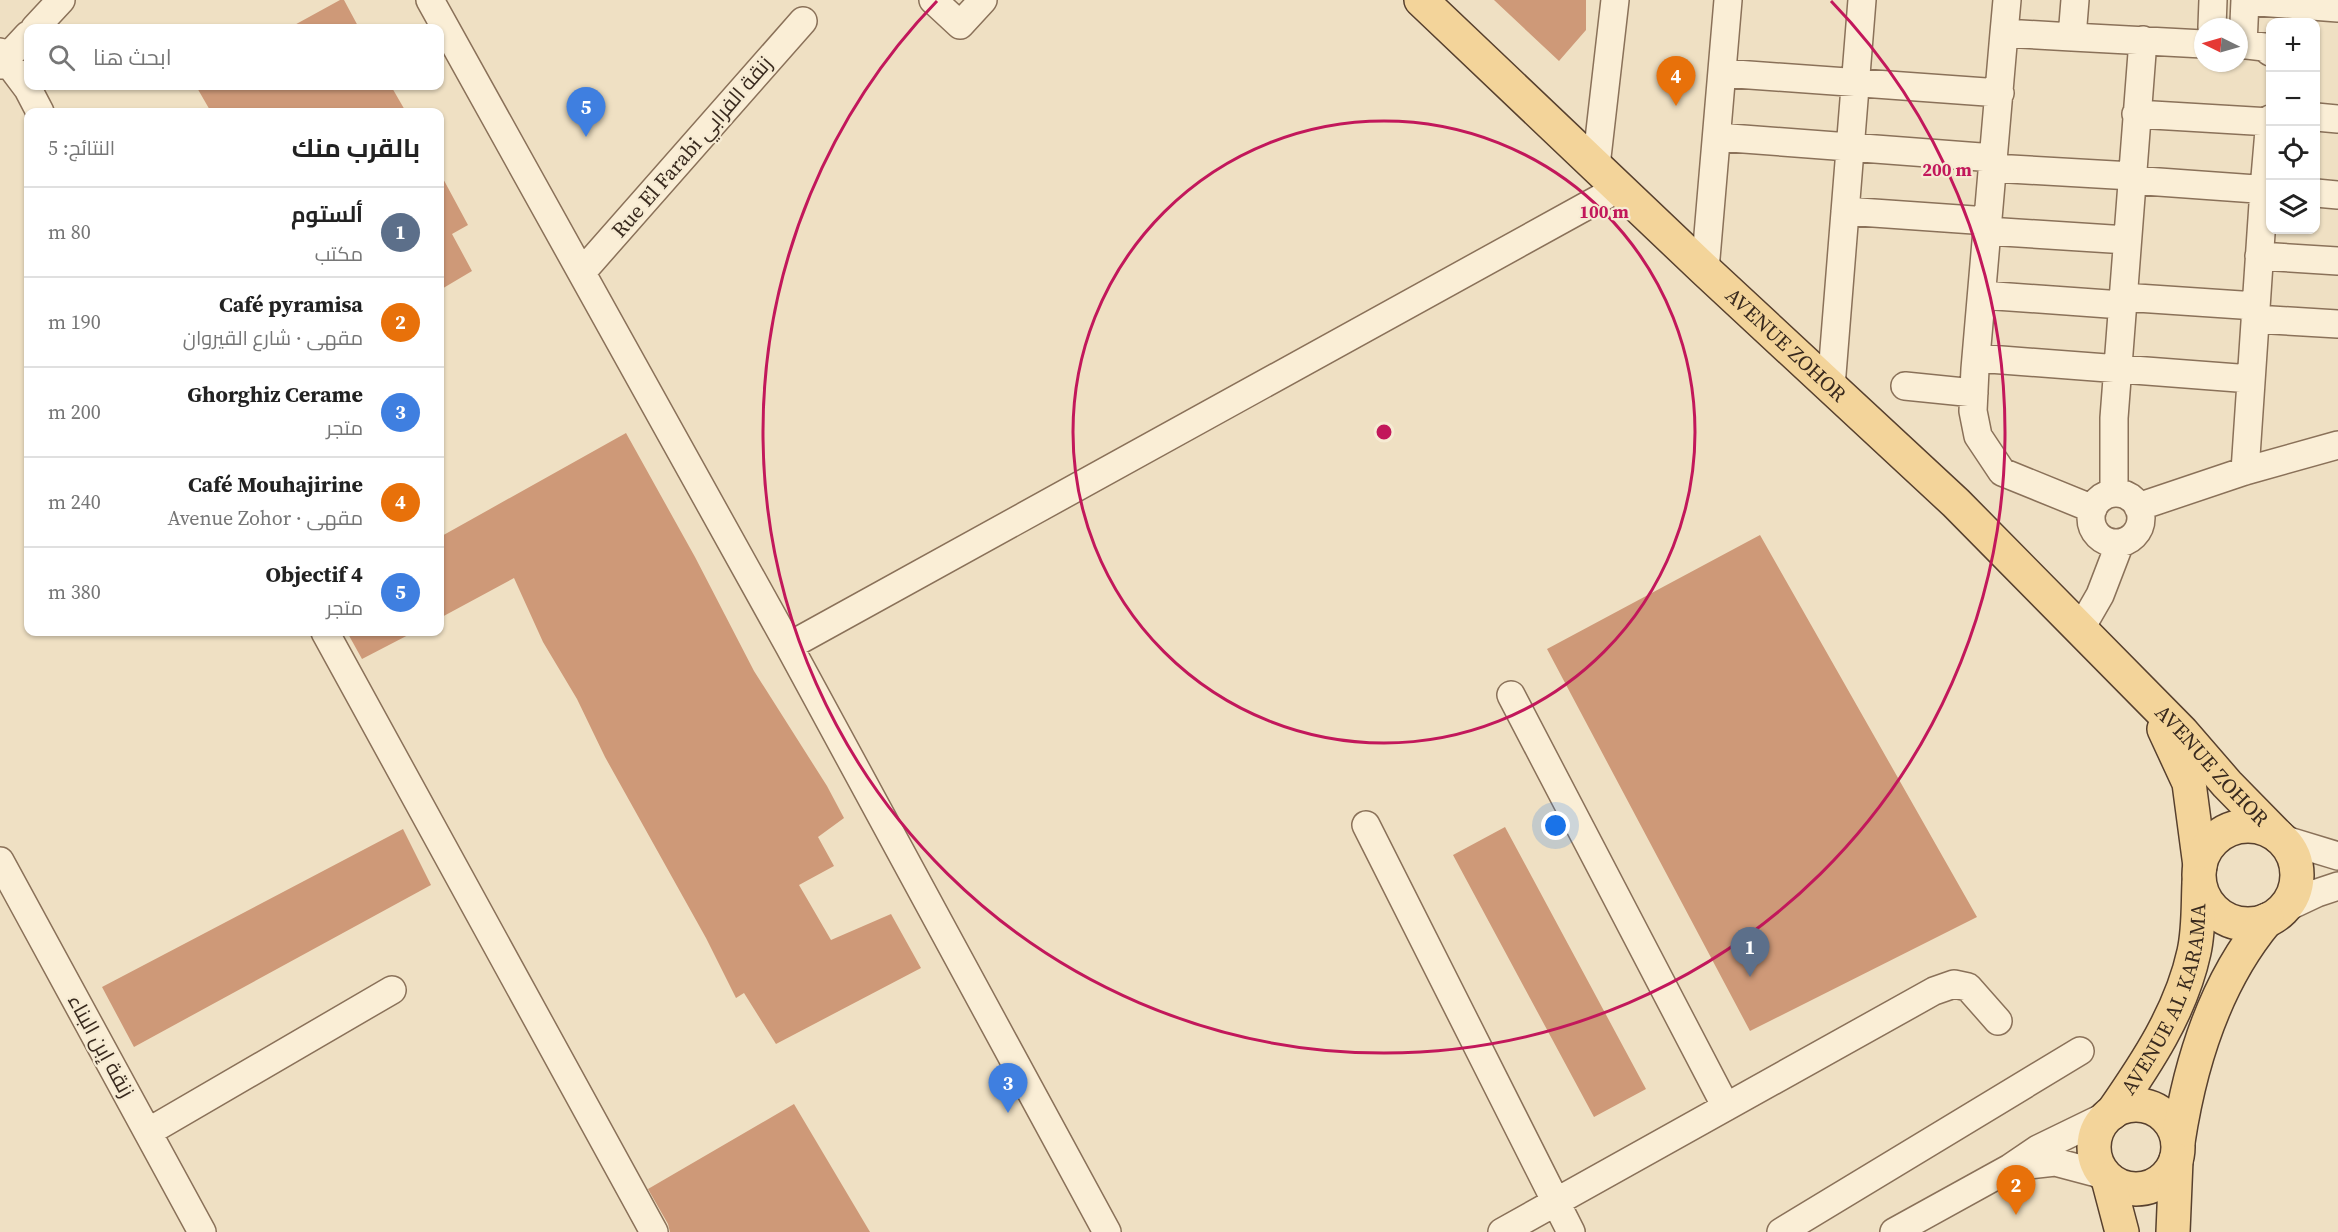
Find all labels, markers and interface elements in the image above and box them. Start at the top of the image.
north arrow [2194,18,2248,72]
map controls [2266,18,2320,234]
button: + [2266,18,2320,72]
search box [24,24,444,90]
icon: search [45,41,78,74]
text: ابحث هنا [93,42,172,72]
street label: Rue El Farabi زنقة الفرابي [605,50,780,245]
pin: 4 [1656,57,1696,106]
button: − [2266,72,2320,126]
pin: 5 [566,88,606,137]
button: locate [2266,126,2320,180]
text: بالقرب منك [292,130,420,166]
text: النتائج: 5 [48,134,115,162]
text: 200 m [1922,157,1972,182]
button: layers [2266,180,2320,234]
text: ألستوم [291,199,363,229]
text: 100 m [1579,199,1629,224]
text: 80 m [48,218,91,246]
text: 1 [395,218,406,246]
text: مكتب [315,240,363,268]
street label: AVENUE ZOHOR [1719,281,1853,408]
text: Café pyramisa [219,289,363,319]
text: 190 m [48,308,101,336]
text: 2 [395,308,406,336]
text: مقهى · شارع القيروان [183,324,363,352]
text: Ghorghiz Cerame [187,379,363,409]
text: 200 m [48,398,101,426]
text: 3 [395,398,406,426]
text: متجر [326,414,363,442]
centre of rings [1374,422,1394,442]
text: Café Mouhajirine [188,469,363,499]
text: 240 m [48,488,101,516]
text: 4 [395,488,406,516]
text: مقهى · Avenue Zohor [168,504,363,532]
text: 4 Objectif [265,559,363,589]
text: 380 m [48,578,101,606]
text: 5 [395,578,406,606]
text: متجر [326,594,363,622]
street label: AVENUE ZOHOR [2149,698,2276,833]
your location [1541,811,1570,840]
street label: AVENUE AL KARAMA [2114,903,2212,1100]
pin: 1 [1730,928,1770,977]
street label: زنقة إبن البناء [61,989,142,1103]
pin: 3 [988,1064,1028,1113]
pin: 2 [1996,1166,2036,1215]

